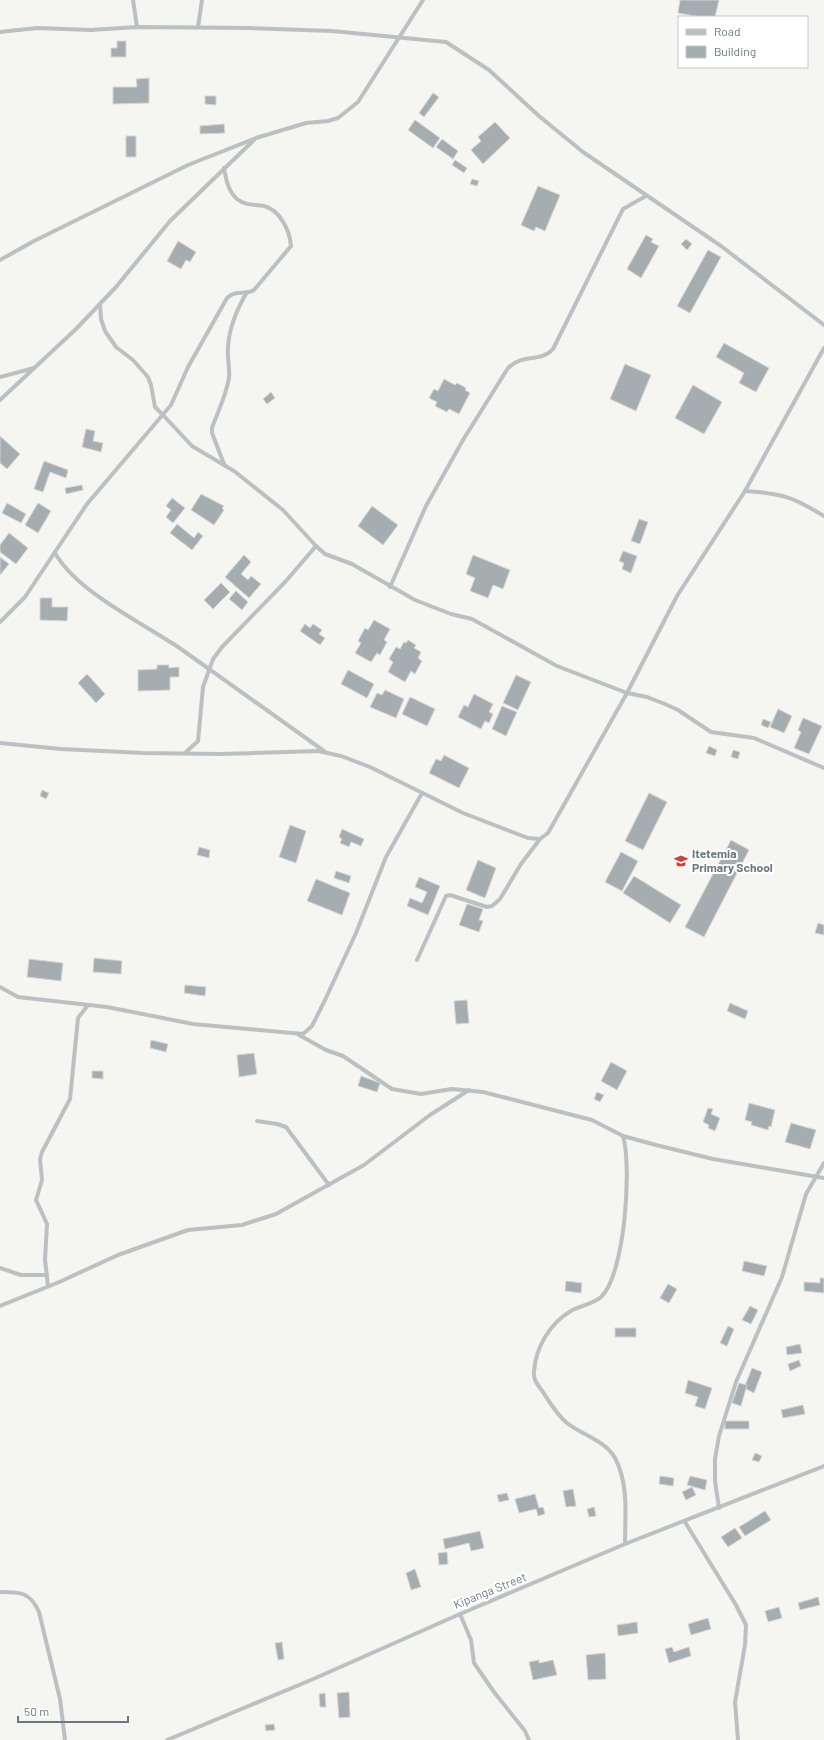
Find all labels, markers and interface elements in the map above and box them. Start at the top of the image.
legend [678,16,808,68]
text: Road [714,24,741,38]
text: Building [714,44,756,58]
place label: Itetemia Primary School [692,846,773,874]
school or university icon: Itetemia Primary School [673,853,689,869]
street label: Kipanga Street [451,1569,528,1611]
scale bar [18,1698,128,1724]
text: 50 m [24,1704,49,1718]

